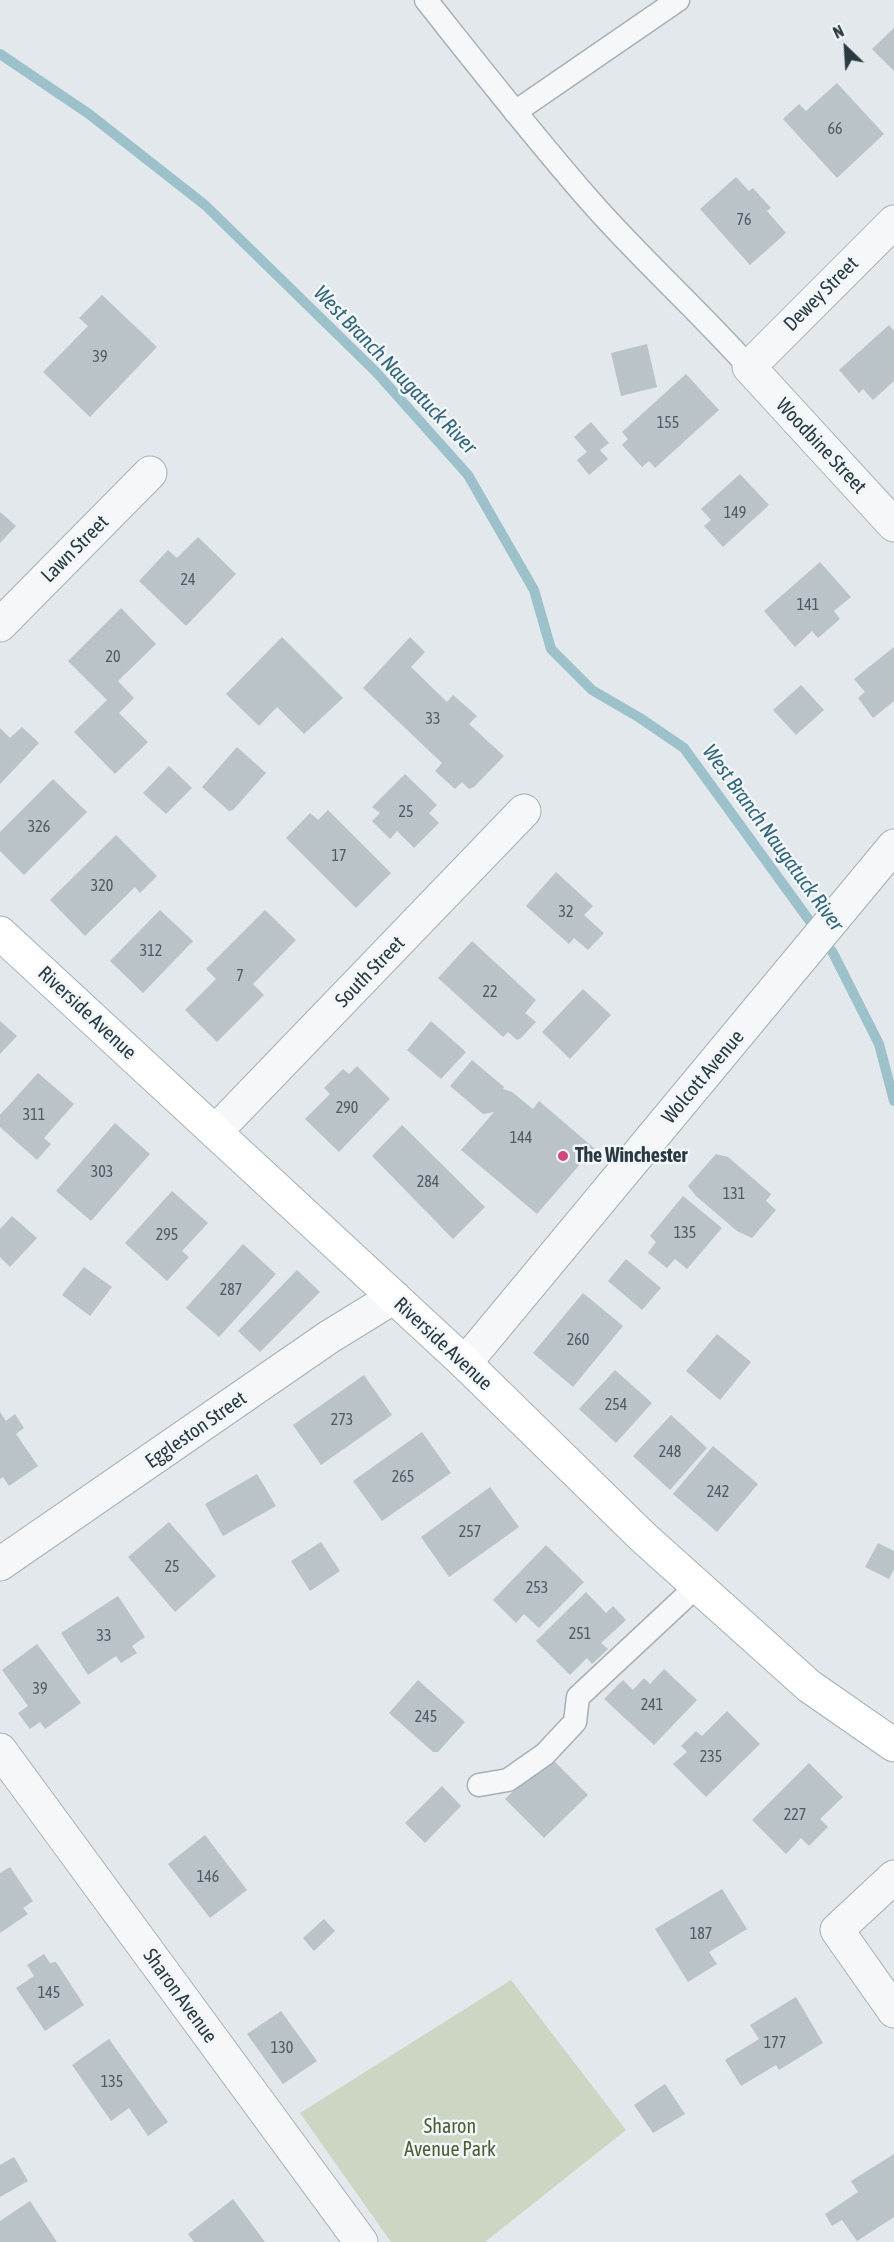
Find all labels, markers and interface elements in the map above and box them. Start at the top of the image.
north arrow [816,18,876,78]
text: N [830,22,846,42]
house number: 66 [827,119,843,139]
house number: 76 [736,210,752,230]
street label: Dewey Street [779,252,863,336]
water label: West Branch Naugatuck River [308,281,482,459]
house number: 39 [92,347,108,367]
street label: Woodbine Street [771,393,871,499]
house number: 155 [657,413,679,433]
house number: 149 [724,503,746,523]
street label: Lawn Street [36,510,114,588]
house number: 24 [180,570,196,590]
house number: 141 [797,595,819,615]
house number: 20 [105,647,121,667]
house number: 33 [425,709,441,729]
water label: West Branch Naugatuck River [697,740,849,936]
house number: 25 [398,802,414,822]
house number: 326 [28,817,50,837]
house number: 17 [331,846,347,866]
house number: 320 [91,876,113,896]
house number: 32 [558,902,574,922]
street label: South Street [330,931,410,1013]
house number: 312 [140,941,162,961]
street label: Riverside Avenue [33,961,141,1065]
house number: 7 [236,966,244,986]
house number: 22 [482,982,498,1002]
street label: Wolcott Avenue [657,1025,749,1129]
house number: 290 [336,1098,358,1118]
house number: 311 [23,1105,45,1125]
house number: 144 [510,1128,532,1148]
place label: The Winchester [575,1144,687,1168]
marker: The Winchester [556,1149,570,1163]
house number: 303 [91,1162,113,1182]
house number: 284 [417,1172,439,1192]
house number: 131 [723,1184,745,1204]
house number: 135 [674,1223,696,1243]
house number: 295 [156,1225,178,1245]
house number: 287 [220,1280,242,1300]
street label: Riverside Avenue [389,1292,497,1396]
house number: 260 [567,1330,589,1350]
street label: Eggleston Street [141,1386,251,1474]
house number: 254 [605,1395,627,1415]
house number: 273 [331,1410,353,1430]
house number: 248 [659,1442,681,1462]
house number: 265 [392,1467,414,1487]
house number: 242 [707,1482,729,1502]
house number: 257 [459,1522,481,1542]
house number: 25 [164,1557,180,1577]
house number: 253 [526,1578,548,1598]
house number: 251 [569,1624,591,1644]
house number: 33 [96,1626,112,1646]
house number: 39 [32,1679,48,1699]
house number: 241 [641,1695,663,1715]
house number: 245 [415,1707,437,1727]
house number: 235 [700,1747,722,1767]
house number: 227 [784,1805,806,1825]
house number: 146 [197,1867,219,1887]
house number: 187 [690,1924,712,1944]
street label: Sharon Avenue [138,1944,222,2048]
house number: 145 [38,1983,60,2003]
house number: 177 [764,2033,786,2053]
house number: 130 [271,2038,293,2058]
house number: 135 [101,2072,123,2092]
park label: Sharon Avenue Park [404,2115,496,2162]

